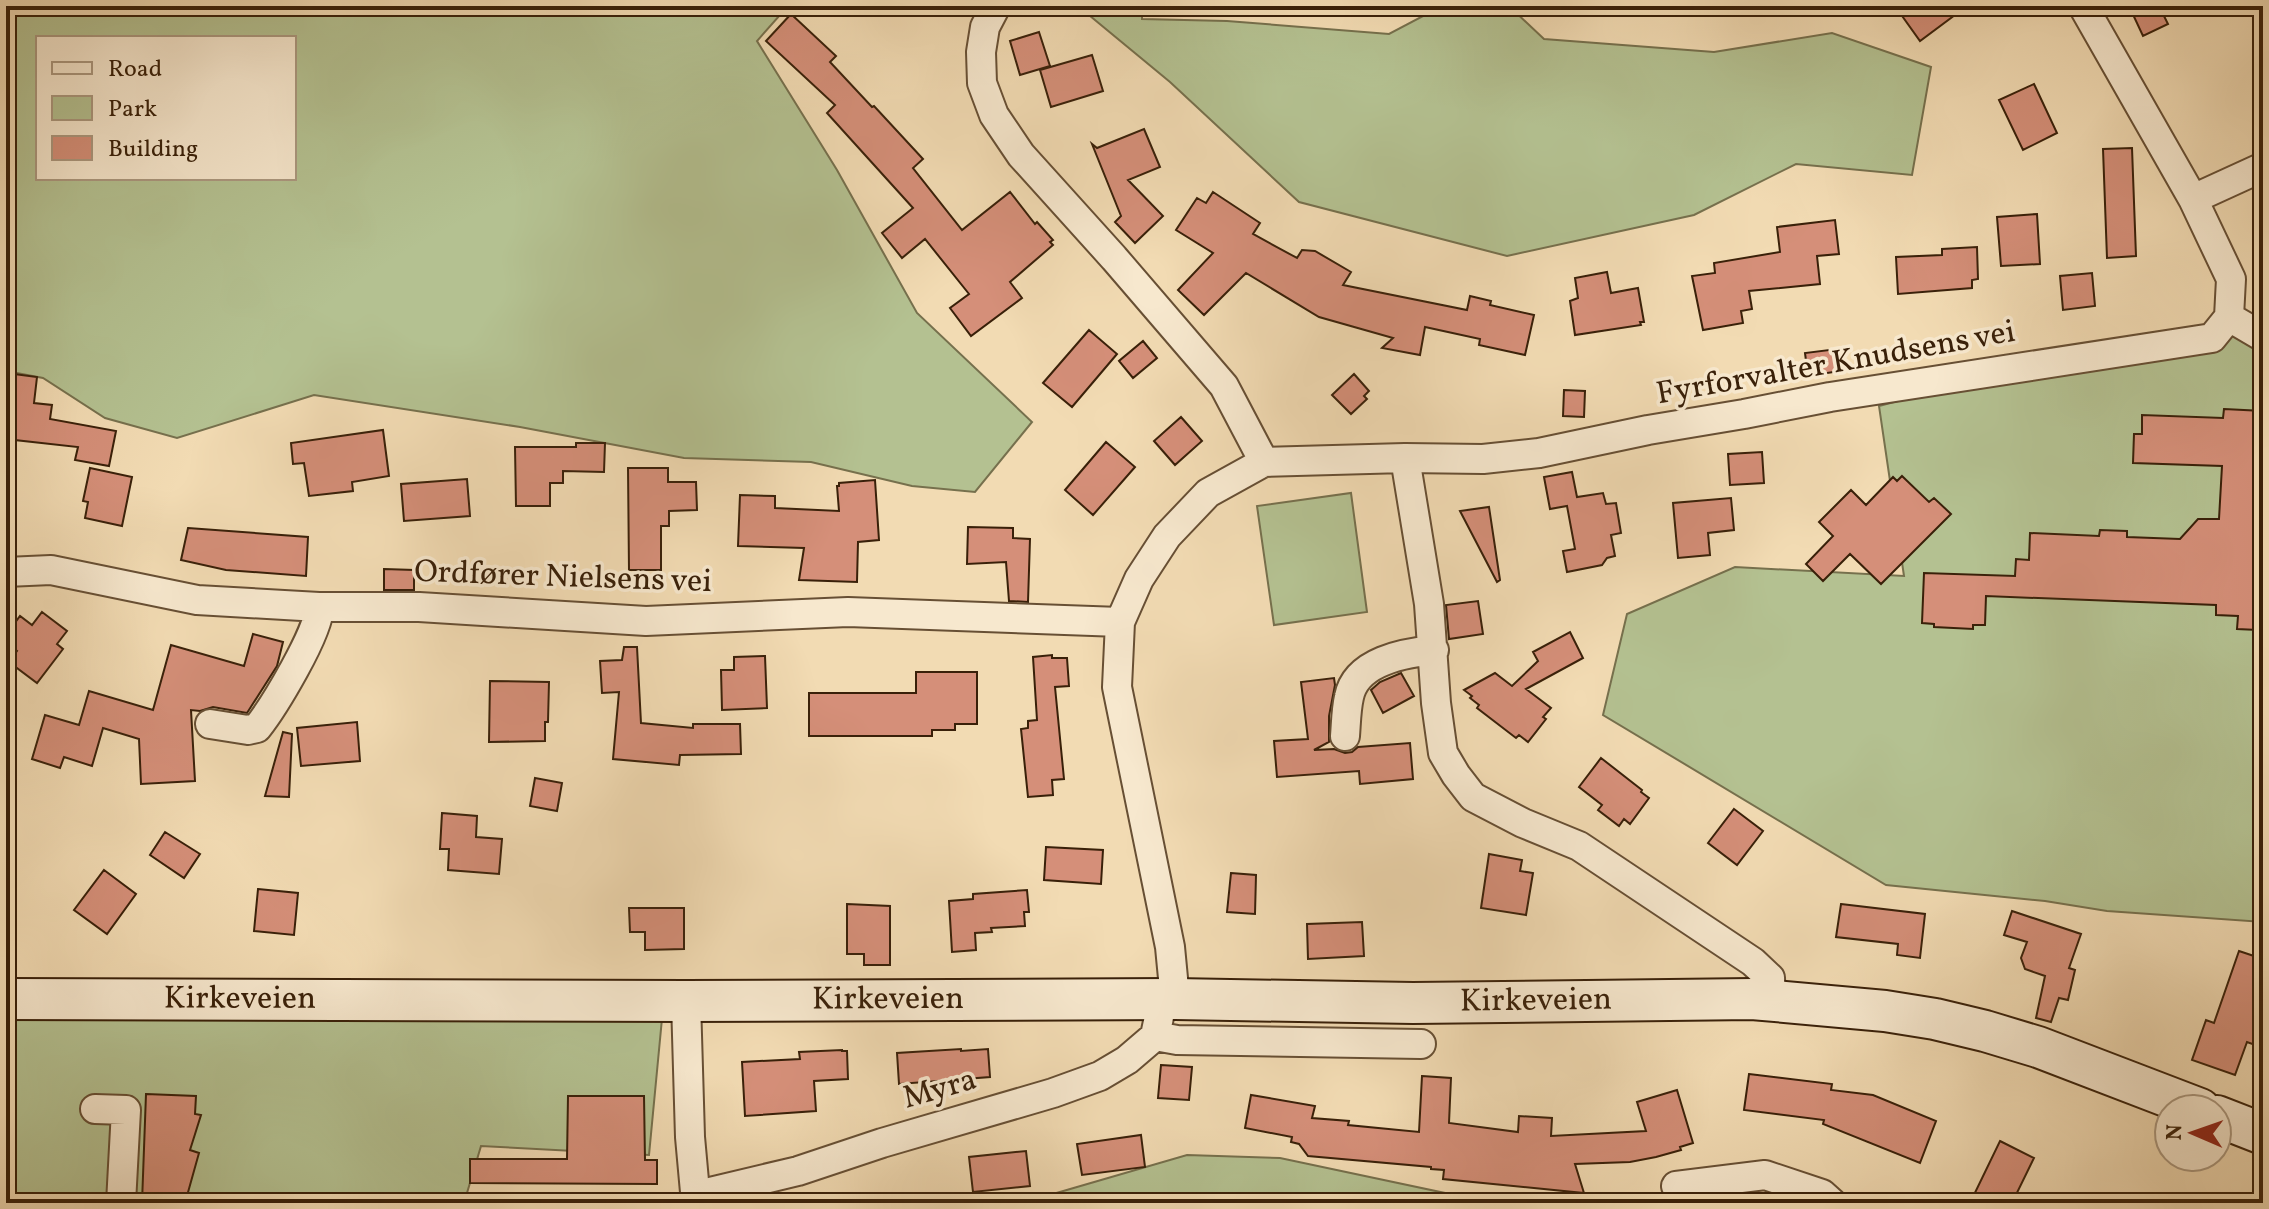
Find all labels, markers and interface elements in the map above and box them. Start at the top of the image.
legend [36,36,296,180]
text: Road [108,53,162,87]
text: Park [108,93,157,127]
text: Building [108,133,198,167]
street label: Fyrforvalter Knudsens vei [1653,311,2019,417]
street label: Ordfører Nielsens vei [413,551,713,605]
street label: Kirkeveien [164,977,316,1022]
street label: Kirkeveien [812,978,964,1022]
street label: Kirkeveien [1460,979,1612,1024]
street label: Myra [898,1059,982,1121]
north arrow [2153,1093,2233,1173]
text: N [2160,1124,2191,1141]

